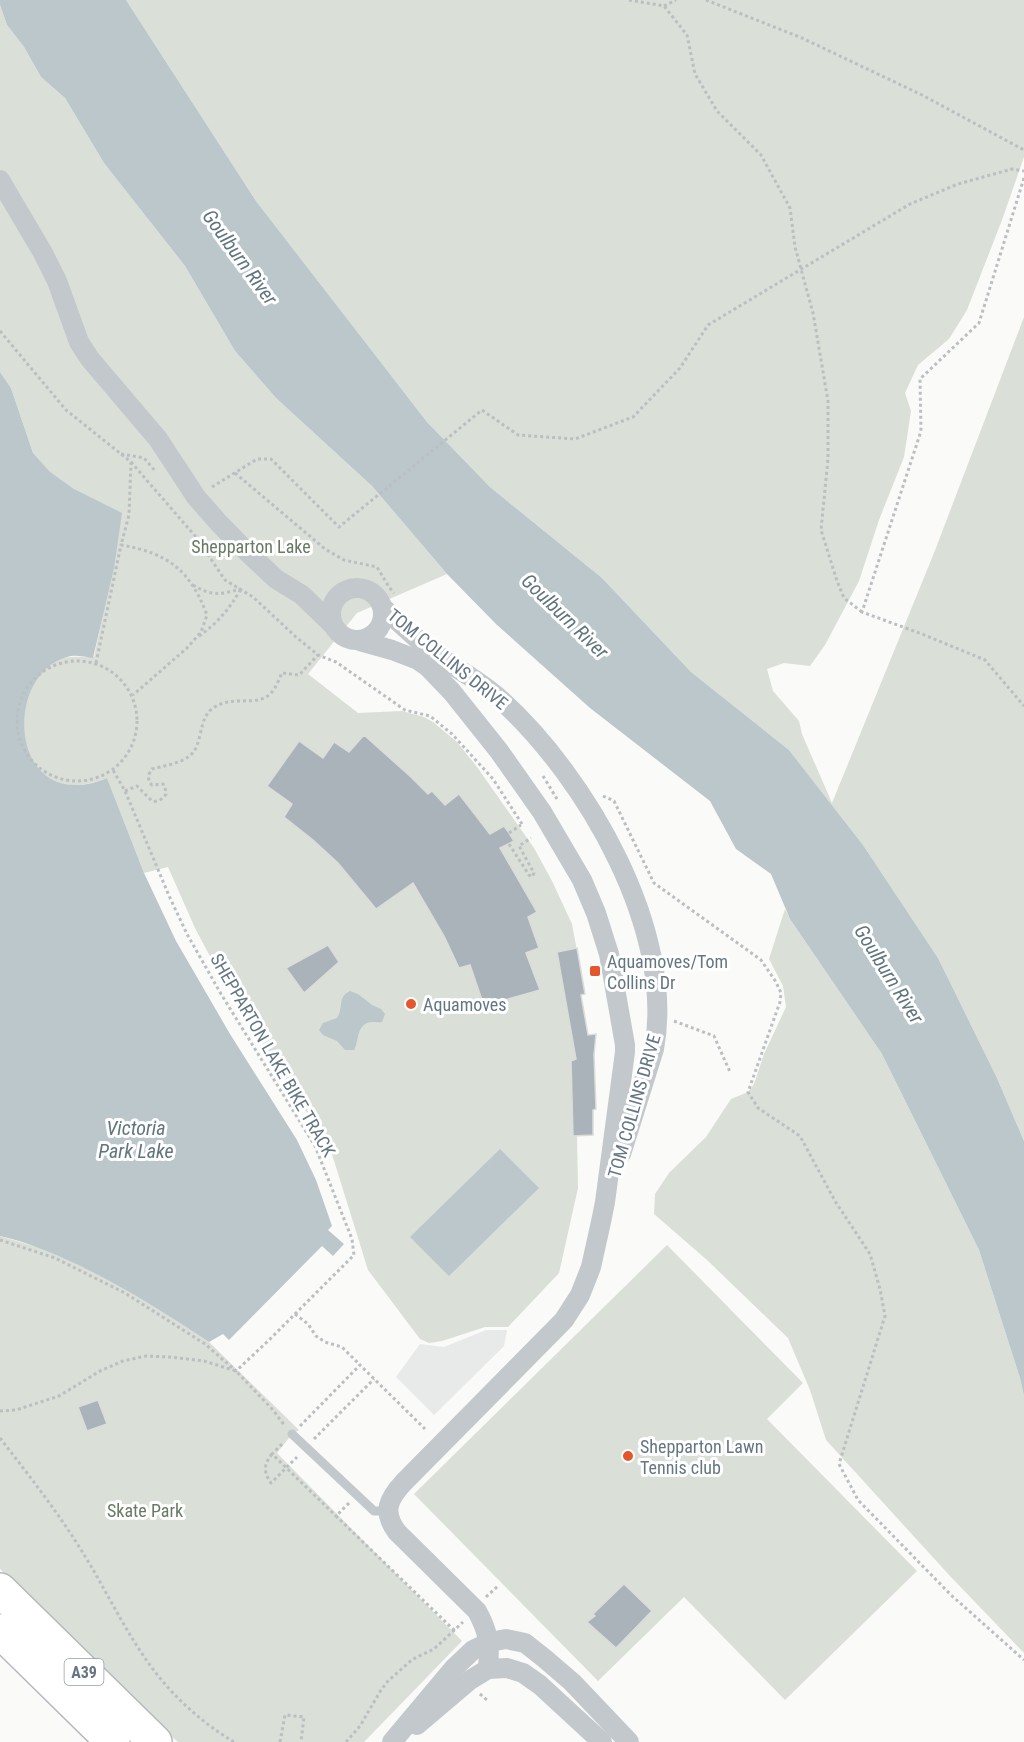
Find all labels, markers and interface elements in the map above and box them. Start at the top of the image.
water label: Goulburn River [197,205,283,310]
park label: Shepparton Lake [191,536,311,557]
water label: Goulburn River [516,569,614,664]
street label: TOM COLLINS DRIVE [384,604,512,714]
water label: Goulburn River [849,920,929,1029]
street label: SHEPPARTON LAKE BIKE TRACK [206,950,340,1160]
place label: Aquamoves/Tom Collins Dr [607,951,728,993]
marker: Aquamoves/Tom Collins Dr [588,964,602,978]
place label: Aquamoves [423,994,506,1015]
marker: Aquamoves [404,997,418,1011]
street label: TOM COLLINS DRIVE [603,1032,665,1180]
water label: Victoria Park Lake [98,1116,174,1163]
place label: Shepparton Lawn Tennis club [640,1436,763,1478]
marker: Shepparton Lawn Tennis club [621,1449,635,1463]
park label: Skate Park [107,1500,183,1521]
road number: A39 [64,1659,104,1685]

